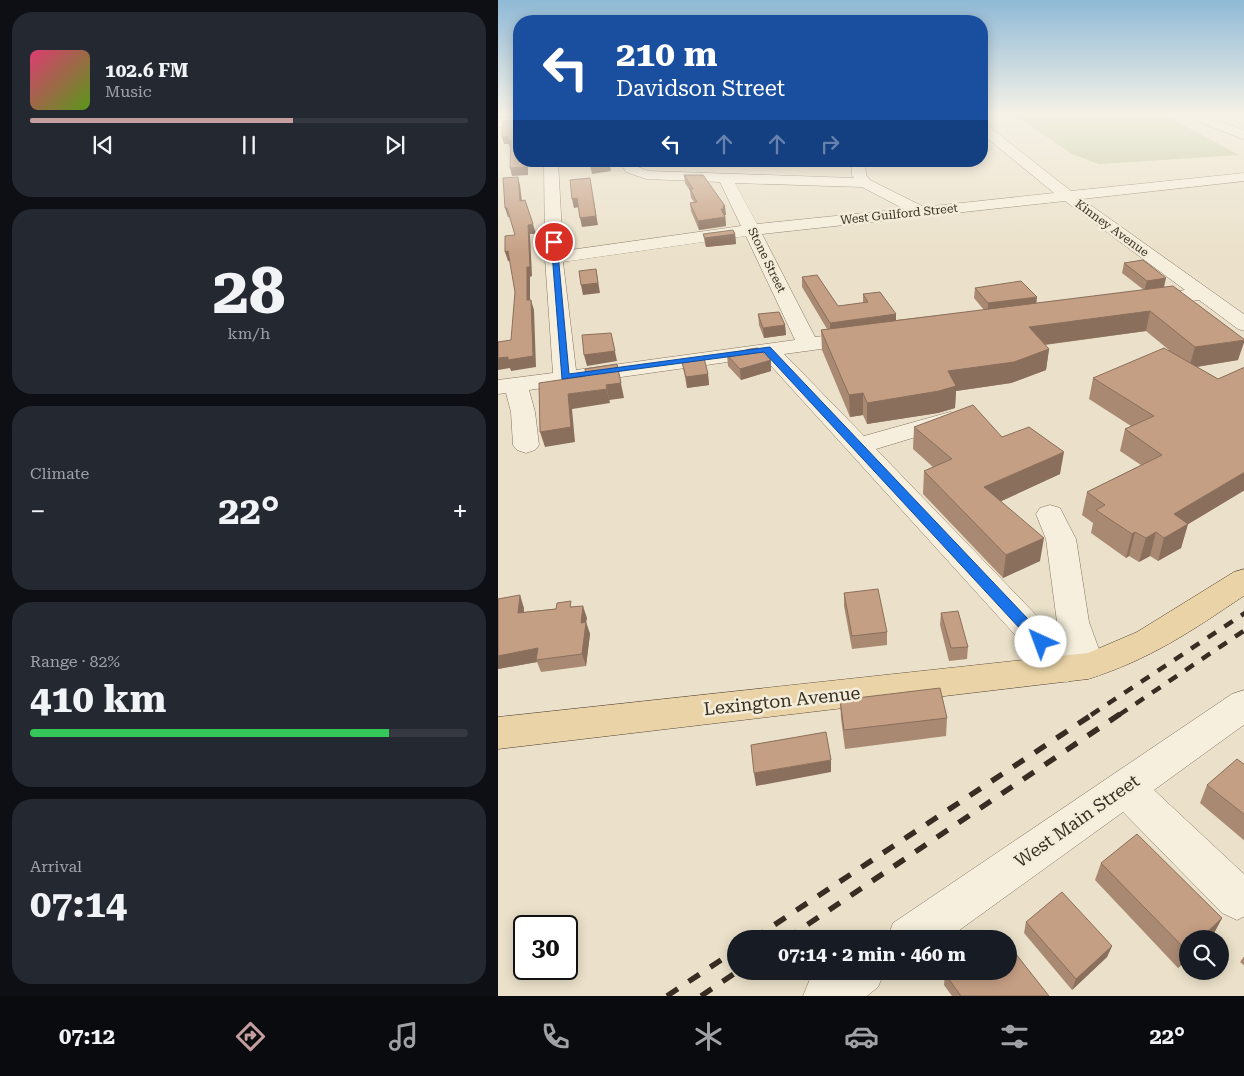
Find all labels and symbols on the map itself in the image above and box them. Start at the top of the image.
street label: Kinney Avenue [1072,197,1152,260]
street label: West Guilford Street [840,201,959,227]
pin [533,221,575,263]
street label: Stone Street [745,225,789,295]
position arrow [1014,615,1066,667]
street label: Lexington Avenue [703,682,861,719]
street label: West Main Street [1010,770,1143,871]
speed limit sign: 30 [513,915,578,980]

